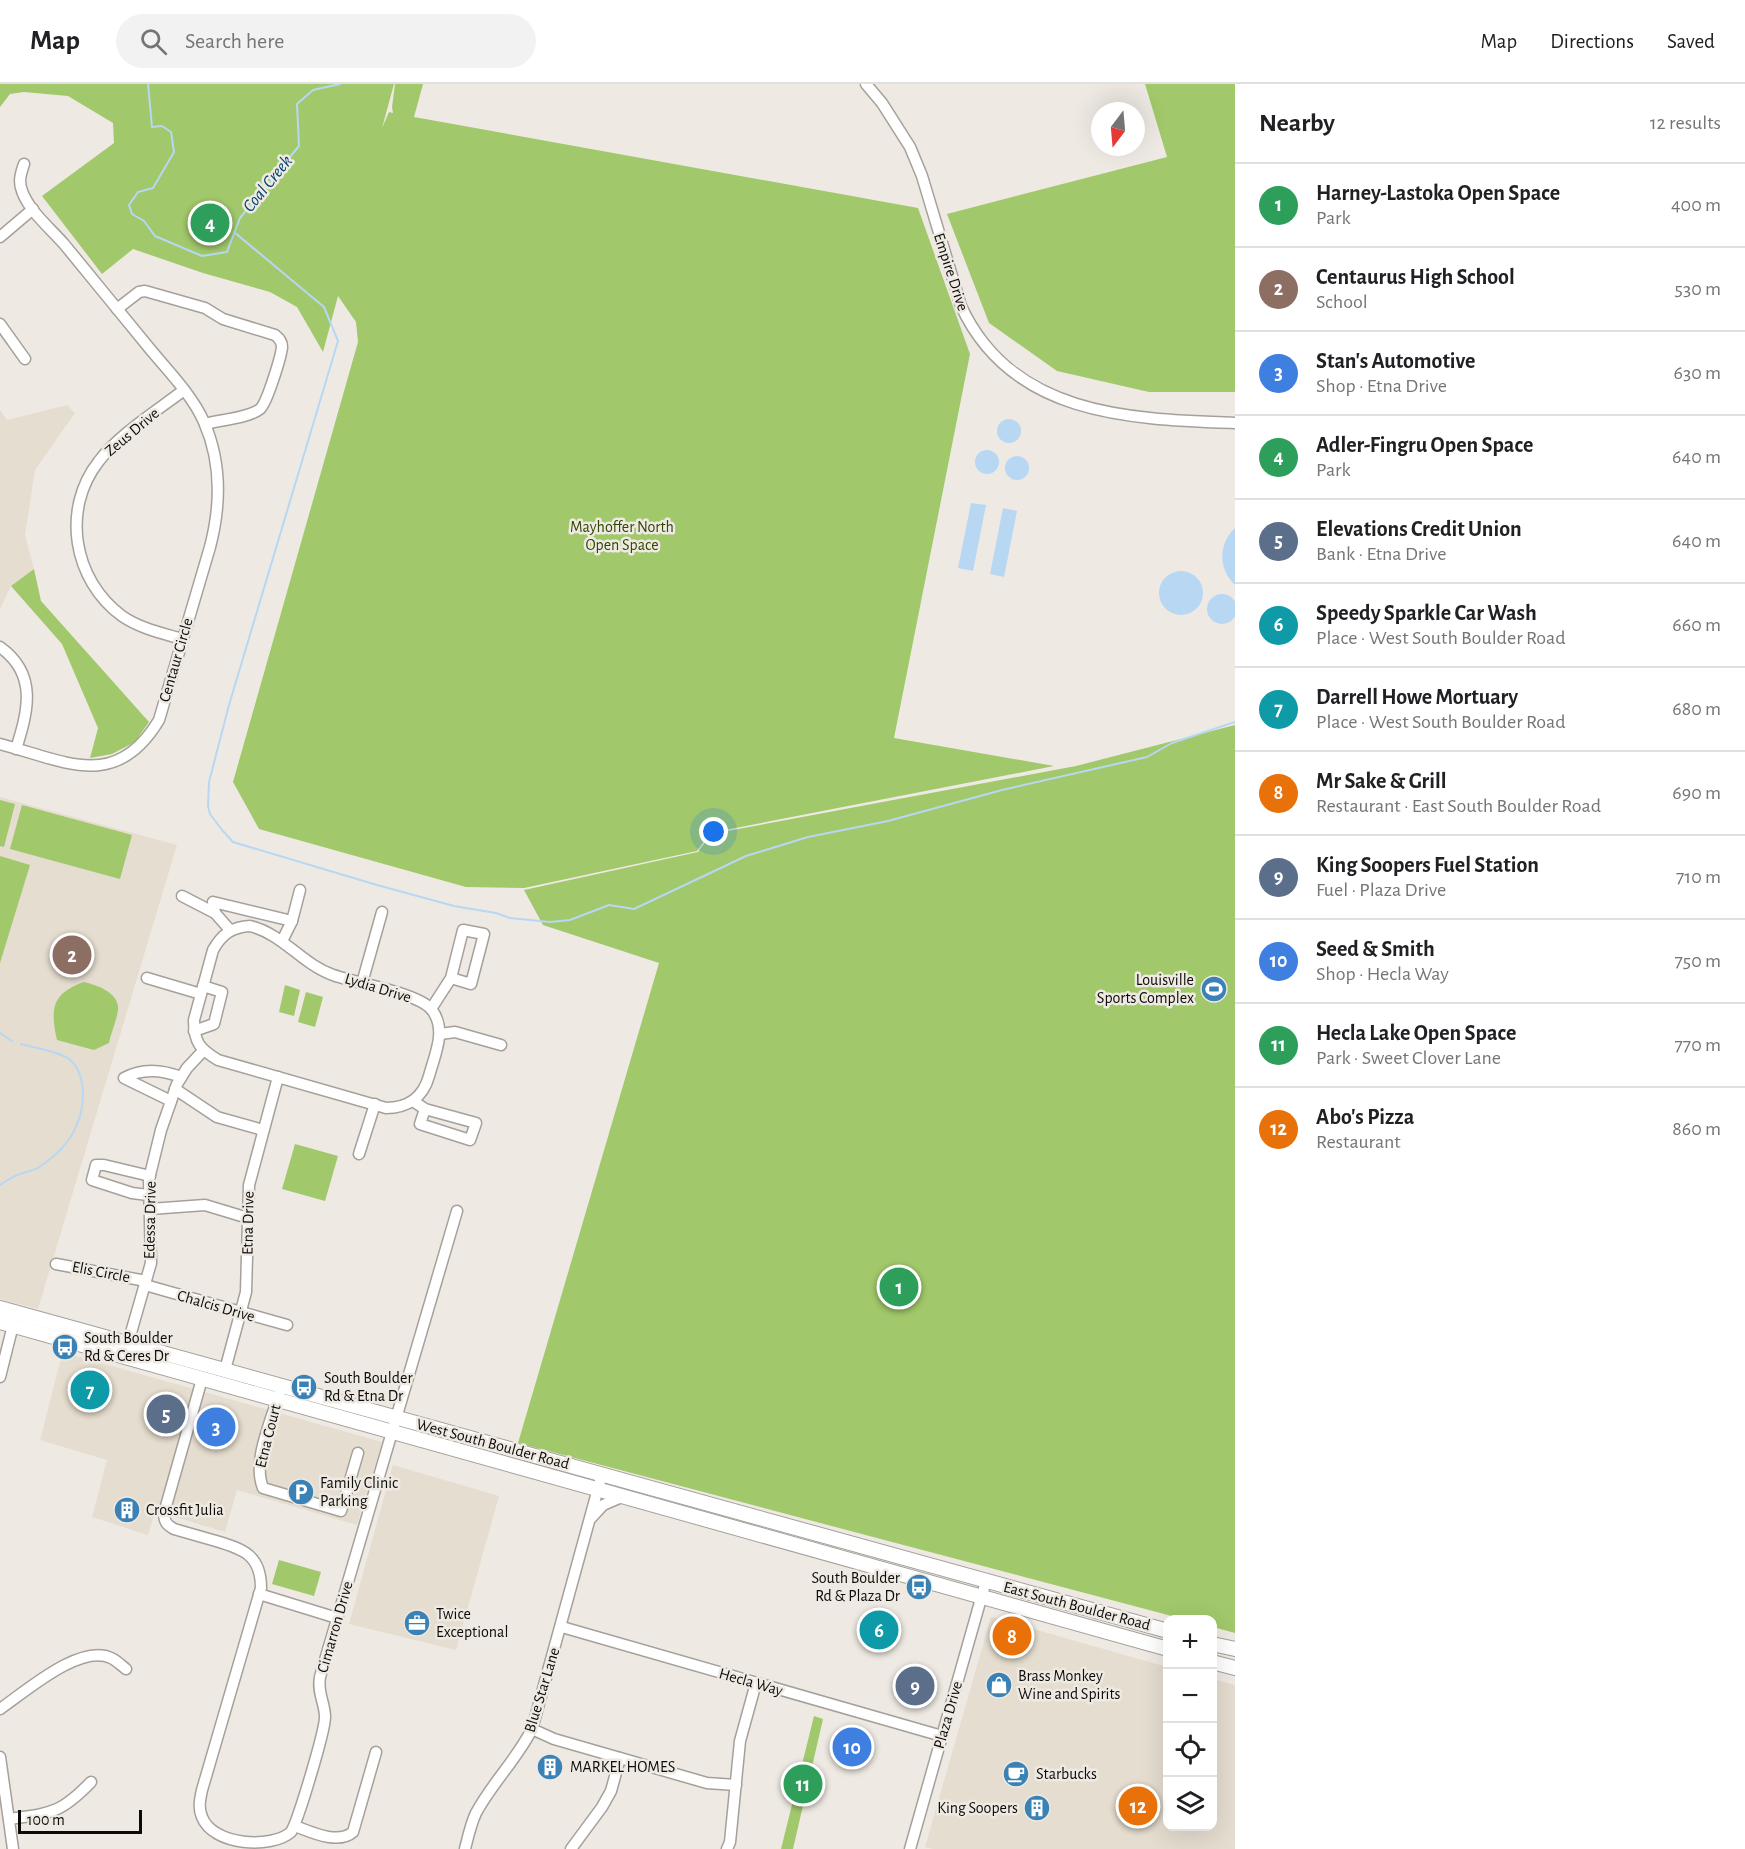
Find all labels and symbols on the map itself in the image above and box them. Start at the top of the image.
north arrow [1091,102,1145,156]
water label: Coal Creek [240,152,296,216]
pin: 4 [190,200,230,246]
street label: Empire Drive [931,231,971,313]
street label: Zeus Drive [102,405,162,459]
park label: Mayhoffer North Open Space [570,519,674,553]
street label: Centaur Circle [156,616,196,704]
your location [699,817,728,846]
pin: 2 [52,932,92,978]
street label: Lydia Drive [343,970,413,1007]
place label: Louisville Sports Complex [1097,972,1194,1006]
sports icon: Louisville Sports Complex [1199,974,1229,1004]
street label: Edessa Drive [141,1181,159,1259]
street label: Etna Drive [239,1191,257,1255]
street label: Elis Circle [71,1259,131,1285]
pin: 1 [880,1264,918,1310]
street label: Chalcis Drive [175,1287,257,1325]
place label: South Boulder Rd & Ceres Dr [84,1330,173,1364]
bus stop icon: South Boulder Rd & Ceres Dr [50,1332,80,1362]
pin: 7 [70,1368,110,1412]
place label: South Boulder Rd & Etna Dr [324,1370,413,1404]
bus stop icon: South Boulder Rd & Etna Dr [289,1372,319,1402]
pin: 5 [146,1392,186,1436]
street label: Etna Court [252,1403,284,1469]
pin: 3 [196,1404,236,1450]
street label: West South Boulder Road [415,1416,571,1472]
place label: Family Clinic Parking [320,1475,398,1509]
parking icon: Family Clinic Parking [286,1477,316,1507]
building icon: Crossfit Julia [112,1495,142,1525]
place label: Crossfit Julia [146,1502,224,1518]
place label: South Boulder Rd & Plaza Dr [811,1570,901,1604]
bus stop icon: South Boulder Rd & Plaza Dr [904,1572,934,1602]
street label: Cimarron Drive [314,1579,356,1675]
street label: East South Boulder Road [1002,1579,1152,1633]
place label: Twice Exceptional [436,1606,508,1640]
office icon: Twice Exceptional [402,1608,432,1638]
pin: 6 [860,1608,898,1652]
pin: 8 [992,1614,1032,1658]
street label: Blue Star Lane [521,1646,563,1734]
pin: 9 [896,1664,934,1708]
street label: Hecla Way [717,1665,785,1700]
place label: Brass Monkey Wine and Spirits [1018,1668,1121,1702]
shop icon: Brass Monkey Wine and Spirits [984,1670,1014,1700]
street label: Plaza Drive [931,1679,965,1751]
pin: 10 [832,1724,872,1770]
building icon: MARKEL HOMES [535,1752,565,1782]
place label: MARKEL HOMES [570,1759,675,1775]
cafe icon: Starbucks [1001,1759,1031,1789]
pin: 11 [784,1762,822,1806]
place label: Starbucks [1036,1766,1097,1782]
pin: 12 [1118,1784,1158,1828]
building icon: King Soopers [1022,1793,1052,1823]
place label: King Soopers [937,1800,1018,1816]
scale bar [18,1807,142,1834]

